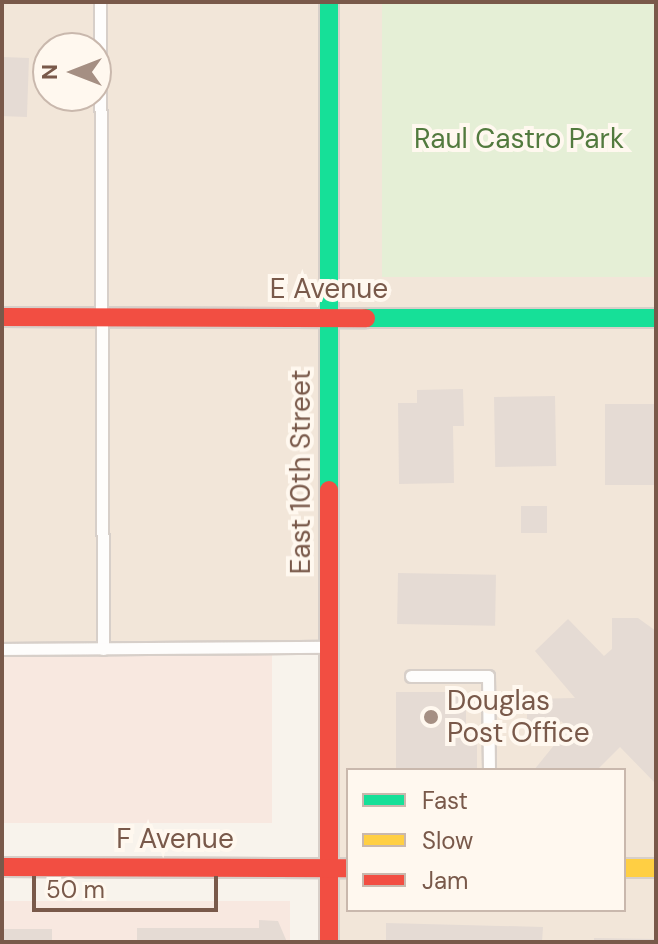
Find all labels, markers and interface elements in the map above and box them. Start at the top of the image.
north arrow [32,32,112,112]
text: N [35,64,64,80]
park label: Raul Castro Park [414,122,624,156]
street label: E Avenue [270,272,388,306]
street label: East 10th Street [284,370,318,574]
place label: Douglas Post Office [447,684,590,750]
marker: Douglas Post Office [422,708,440,726]
legend [346,768,626,912]
text: Fast [422,785,468,816]
street label: F Avenue [116,822,234,856]
text: Slow [422,825,473,856]
scale bar [36,860,222,910]
text: Jam [422,865,468,896]
text: 50 m [46,874,105,905]

